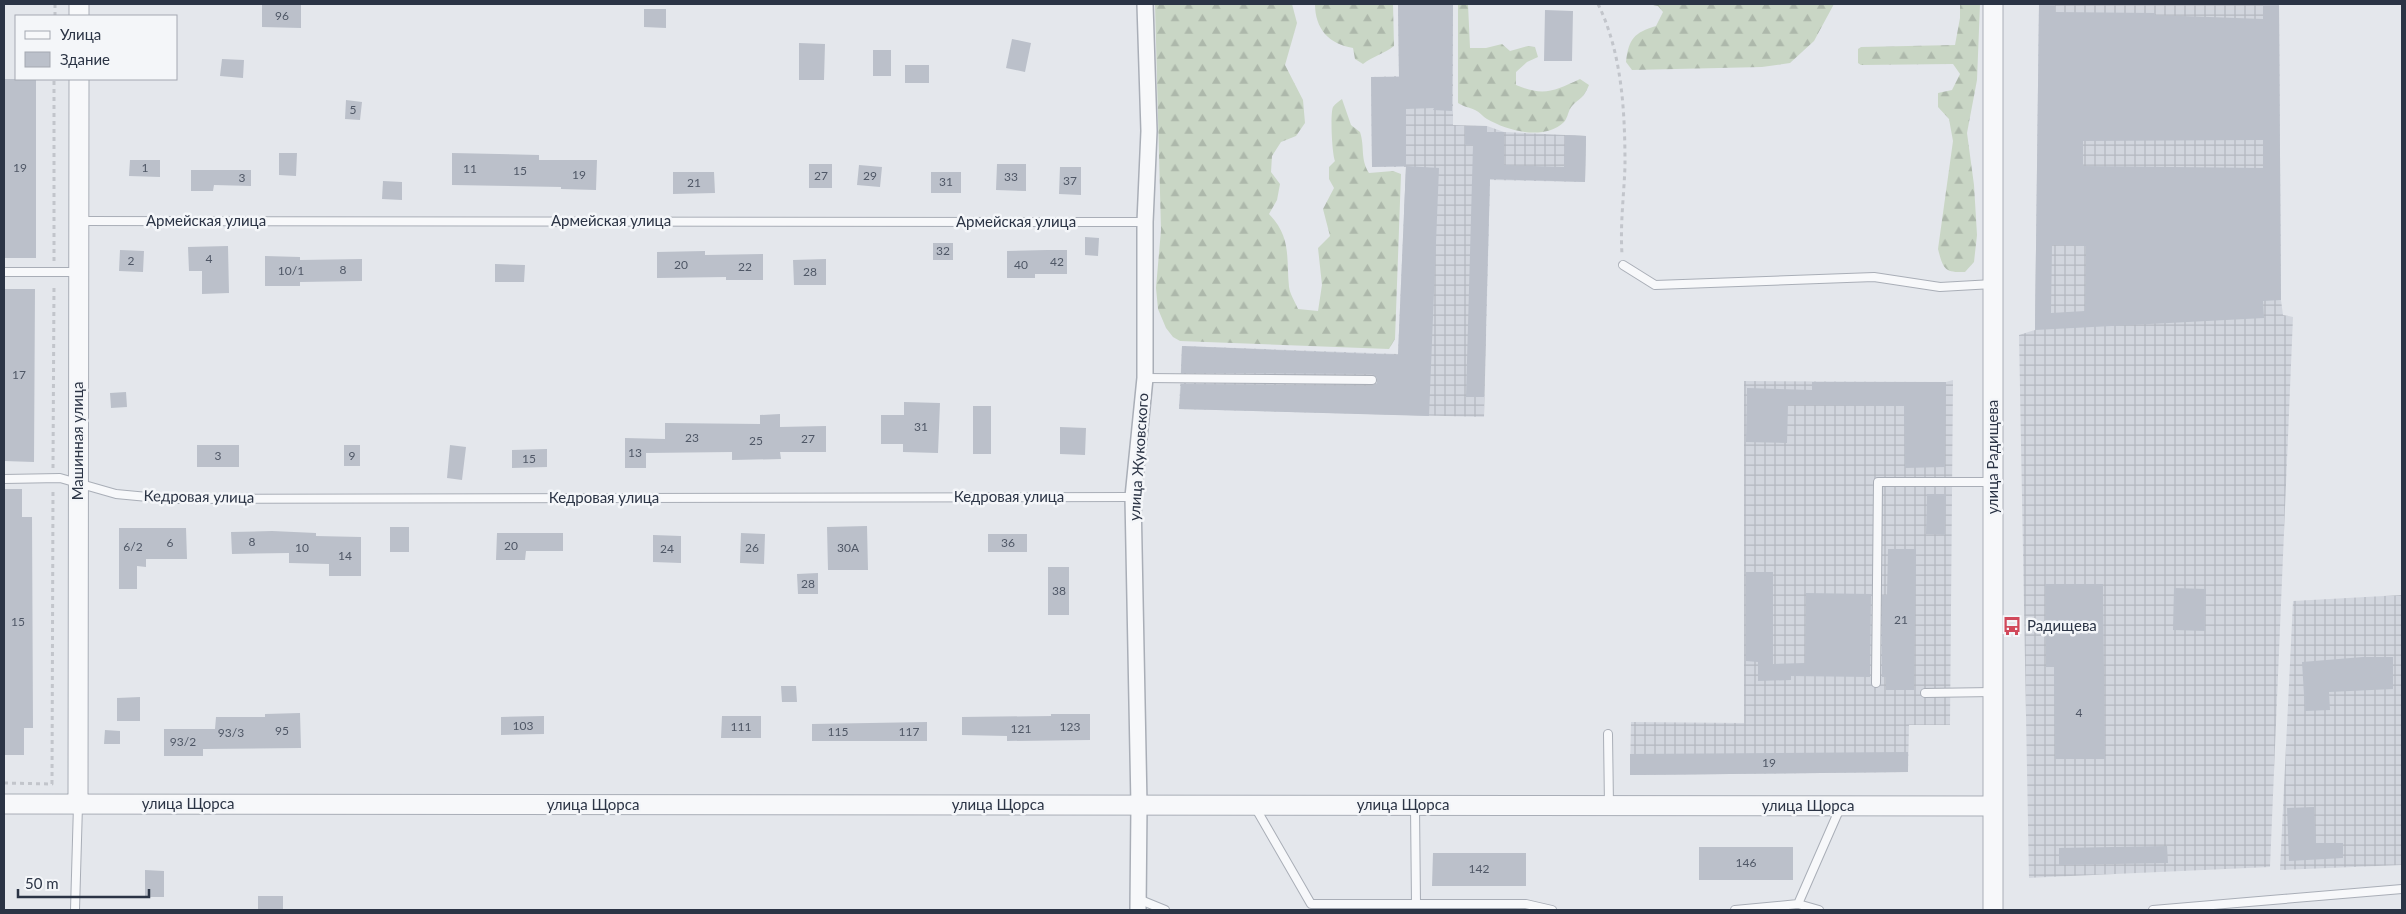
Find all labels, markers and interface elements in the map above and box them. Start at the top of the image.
house number: 96 [275,8,289,23]
legend [15,15,178,80]
text: Улица [60,25,101,43]
text: Здание [60,50,110,68]
house number: 5 [350,102,357,117]
house number: 19 [13,160,27,175]
house number: 1 [142,160,149,175]
house number: 11 [463,161,477,176]
house number: 15 [513,163,527,178]
house number: 19 [572,167,586,182]
house number: 27 [814,168,828,183]
house number: 29 [863,168,877,183]
house number: 33 [1004,169,1018,184]
house number: 3 [239,170,246,185]
house number: 37 [1063,173,1077,188]
house number: 31 [939,174,953,189]
house number: 21 [687,175,701,190]
street label: Армейская улица [146,211,266,229]
street label: Армейская улица [551,211,671,229]
street label: Армейская улица [956,212,1076,230]
house number: 32 [936,243,950,258]
house number: 4 [206,251,213,266]
house number: 2 [128,253,135,268]
house number: 42 [1050,254,1064,269]
house number: 20 [674,257,688,272]
house number: 40 [1014,257,1028,272]
house number: 22 [738,259,752,274]
house number: 8 [340,262,347,277]
house number: 10/1 [278,263,304,278]
house number: 28 [803,264,817,279]
house number: 17 [12,367,26,382]
street label: Машинная улица [68,382,86,500]
street label: улица Жуковского [1125,392,1151,522]
street label: улица Радищева [1983,400,2001,514]
house number: 31 [914,419,928,434]
house number: 23 [685,430,699,445]
house number: 27 [801,431,815,446]
house number: 25 [749,433,763,448]
house number: 13 [628,445,642,460]
house number: 3 [215,448,222,463]
house number: 9 [349,448,356,463]
house number: 15 [522,451,536,466]
street label: Кедровая улица [144,486,254,506]
street label: Кедровая улица [954,487,1064,505]
street label: Кедровая улица [549,488,659,506]
house number: 8 [249,534,256,549]
house number: 6 [167,535,174,550]
house number: 36 [1001,535,1015,550]
house number: 20 [504,538,518,553]
house number: 6/2 [123,539,143,554]
house number: 10 [295,540,309,555]
house number: 26 [745,540,759,555]
house number: 30А [837,540,860,555]
house number: 24 [660,541,674,556]
house number: 14 [338,548,352,563]
house number: 28 [801,576,815,591]
house number: 38 [1052,583,1066,598]
house number: 21 [1894,612,1908,627]
house number: 15 [11,614,25,629]
bus stop icon: Радищева [2001,615,2023,637]
place label: Радищева [2027,616,2097,634]
house number: 4 [2076,705,2083,720]
house number: 103 [513,718,533,733]
house number: 111 [731,719,751,734]
house number: 123 [1060,719,1080,734]
house number: 121 [1011,721,1031,736]
house number: 95 [275,723,289,738]
house number: 115 [828,724,848,739]
house number: 117 [899,724,919,739]
house number: 93/3 [218,725,244,740]
house number: 93/2 [170,734,196,749]
house number: 19 [1762,755,1776,770]
street label: улица Щорса [142,794,234,812]
street label: улица Щорса [547,795,639,813]
street label: улица Щорса [952,795,1044,813]
street label: улица Щорса [1357,795,1449,813]
street label: улица Щорса [1762,796,1854,814]
house number: 146 [1736,855,1756,870]
house number: 142 [1469,861,1489,876]
scale bar [18,866,149,898]
text: 50 m [25,874,59,892]

